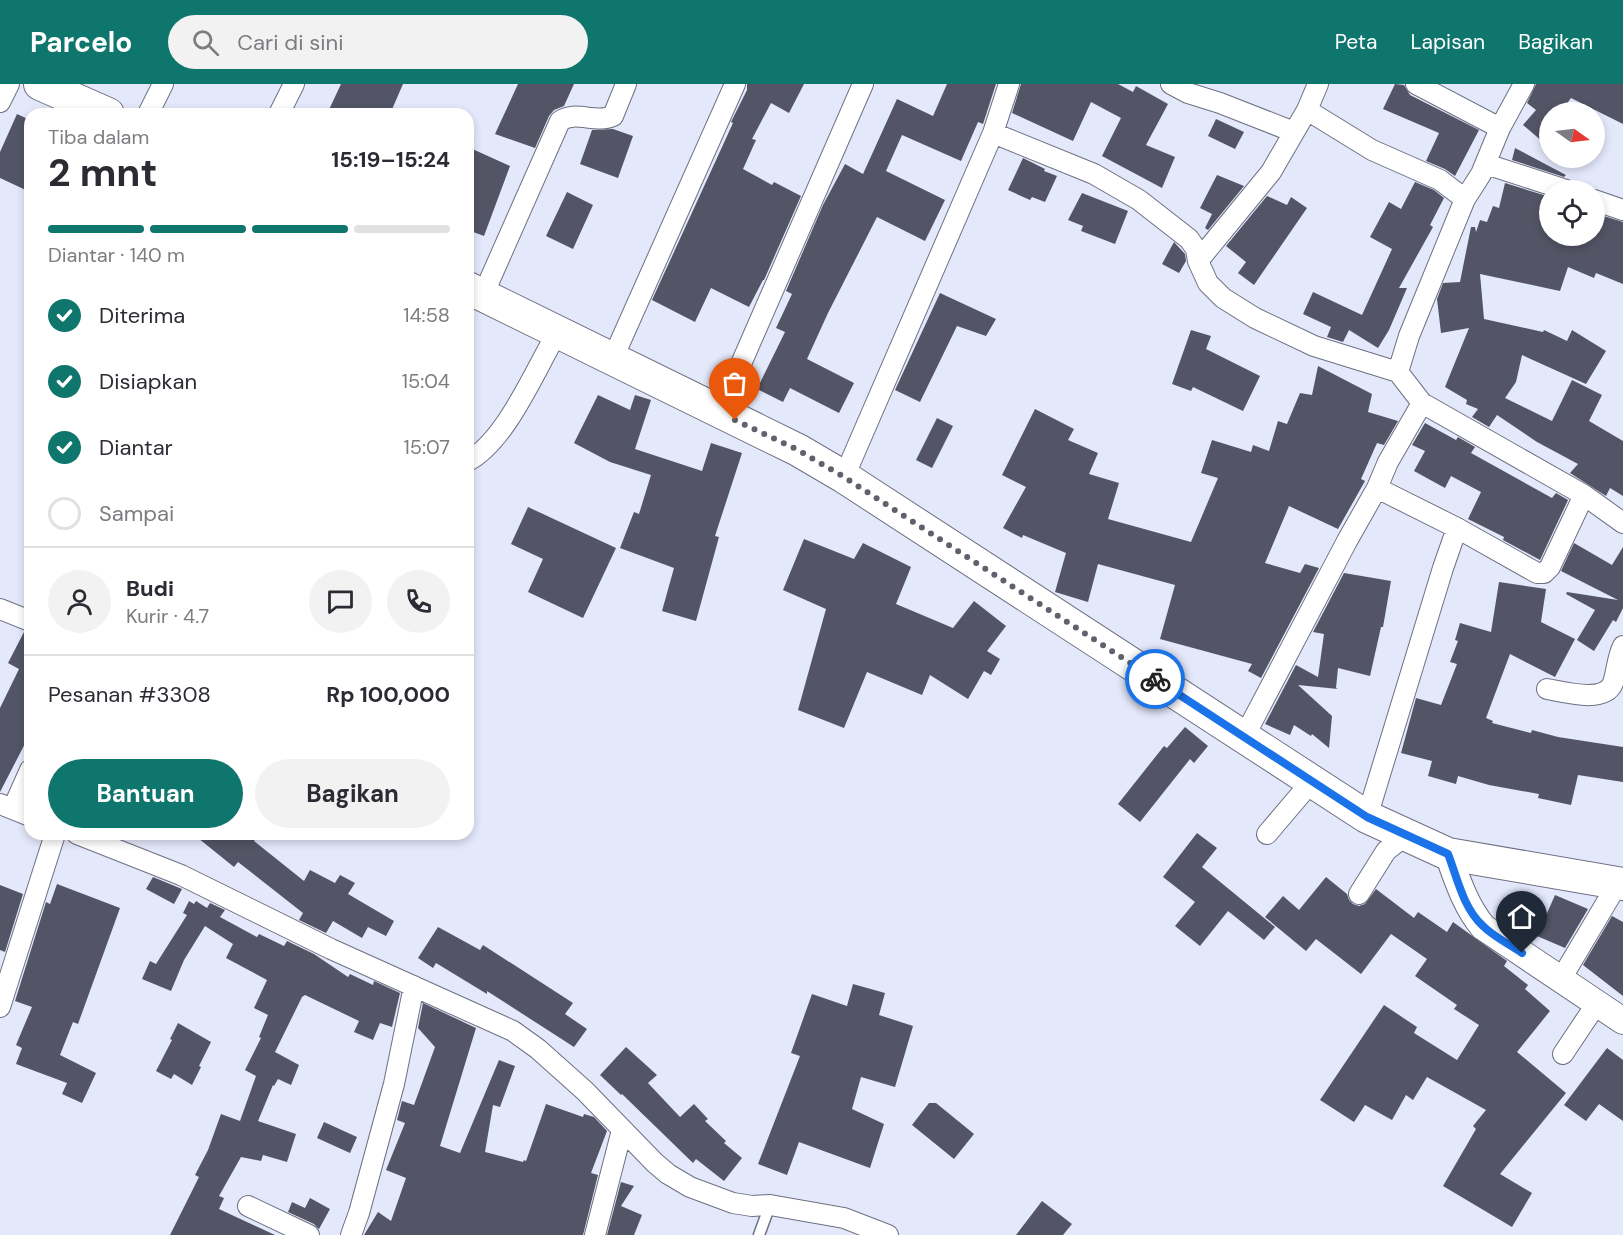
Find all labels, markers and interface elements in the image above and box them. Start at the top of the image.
search box [168,15,588,69]
text: Parcelo [30,24,132,61]
icon: search [189,26,222,59]
text: Cari di sini [237,28,344,57]
text: Peta [1335,28,1377,56]
text: Lapisan [1410,28,1485,56]
text: Bagikan [1518,28,1593,56]
north arrow [1539,102,1605,168]
map controls [1539,102,1605,246]
text: Tiba dalam [48,124,149,150]
text: 15:19–15:24 [331,145,450,174]
text: 2 mnt [48,147,157,198]
button: locate [1539,180,1605,246]
text: Diantar · 140 m [48,242,185,268]
icon: check [48,299,81,332]
text: Diterima [99,301,185,330]
text: 14:58 [403,302,450,328]
pin [709,358,760,420]
icon: check [48,365,81,398]
text: Disiapkan [99,367,197,396]
icon: bag [718,367,751,400]
text: 15:04 [402,368,450,394]
icon: check [48,431,81,464]
text: Diantar [99,433,173,462]
text: 15:07 [403,434,450,460]
text: Sampai [99,499,174,528]
button: person [48,570,111,633]
button: chat [309,570,372,633]
button: phone [387,570,450,633]
text: Budi [126,574,174,603]
text: Kurir · 4.7 [126,603,209,629]
courier [1125,649,1185,709]
icon: bike [1139,663,1172,696]
text: Pesanan #3308 [48,680,211,709]
text: Rp 100,000 [326,680,450,709]
button: Bantuan [48,759,243,828]
button: Bagikan [255,759,450,828]
pin [1496,891,1547,953]
icon: home [1505,900,1538,933]

